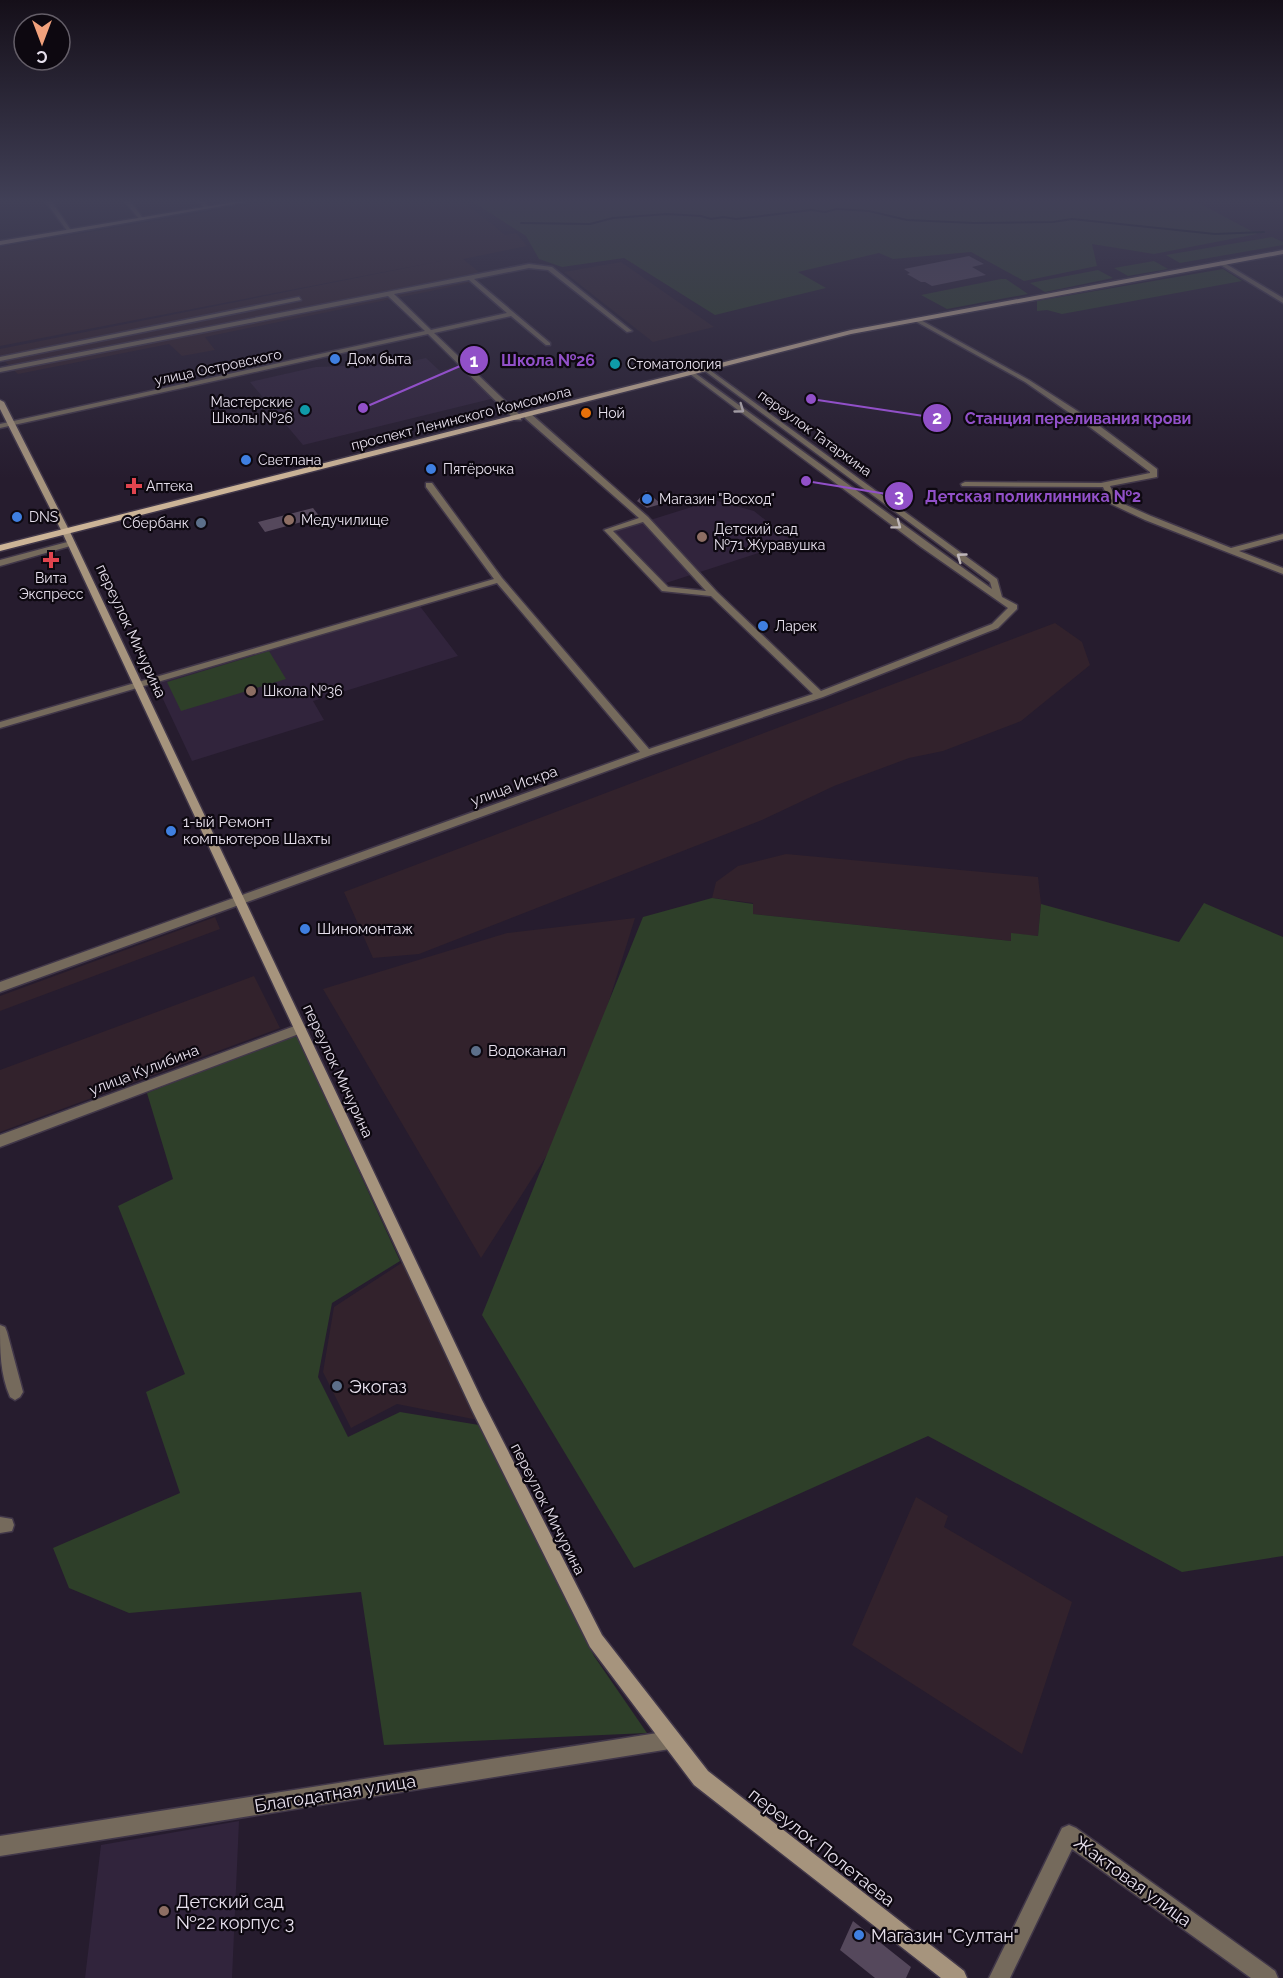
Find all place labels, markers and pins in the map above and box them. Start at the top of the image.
callout: Школа №26 [459,343,607,377]
place label: Дом быта [347,351,411,367]
marker: Дом быта [328,352,342,366]
place label: Стоматология [627,356,721,372]
marker: Стоматология [608,357,622,371]
place label: Мастерские Школы №26 [210,394,293,426]
callout: Станция переливания крови [922,401,1203,435]
marker: Мастерские Школы №26 [298,403,312,417]
place label: Ной [598,405,625,421]
marker: Ной [579,406,593,420]
place label: Светлана [258,452,321,468]
marker: Светлана [239,453,253,467]
place label: Пятёрочка [443,461,514,477]
marker: Пятёрочка [424,462,438,476]
place label: Аптека [146,478,193,494]
marker: Аптека [127,479,141,493]
callout: Детская поликлинника №2 [884,479,1153,513]
place label: Магазин "Восход" [659,491,775,507]
marker: Магазин "Восход" [640,492,654,506]
place label: DNS [29,509,59,525]
marker: DNS [10,510,24,524]
place label: Медучилище [301,512,389,528]
marker: Медучилище [282,513,296,527]
place label: Сбербанк [122,515,189,531]
marker: Сбербанк [194,516,208,530]
place label: Детский сад №71 Журавушка [714,521,825,553]
marker: Детский сад №71 Журавушка [695,530,709,544]
marker: Вита Экспресс [44,553,58,567]
place label: Вита Экспресс [19,570,84,602]
place label: Ларек [775,618,817,634]
marker: Ларек [756,619,770,633]
place label: Школа №36 [263,683,343,699]
marker: Школа №36 [244,684,258,698]
place label: 1-ый Ремонт компьютеров Шахты [183,813,331,848]
marker: 1-ый Ремонт компьютеров Шахты [164,824,178,838]
place label: Шиномонтаж [317,920,413,938]
marker: Шиномонтаж [298,922,312,936]
place label: Водоканал [488,1042,566,1060]
marker: Водоканал [469,1044,483,1058]
place label: Экогаз [349,1376,407,1397]
marker: Экогаз [330,1379,344,1393]
place label: Детский сад №22 корпус 3 [176,1891,294,1933]
marker: Детский сад №22 корпус 3 [157,1904,171,1918]
place label: Магазин "Султан" [871,1925,1019,1946]
marker: Магазин "Султан" [852,1928,866,1942]

